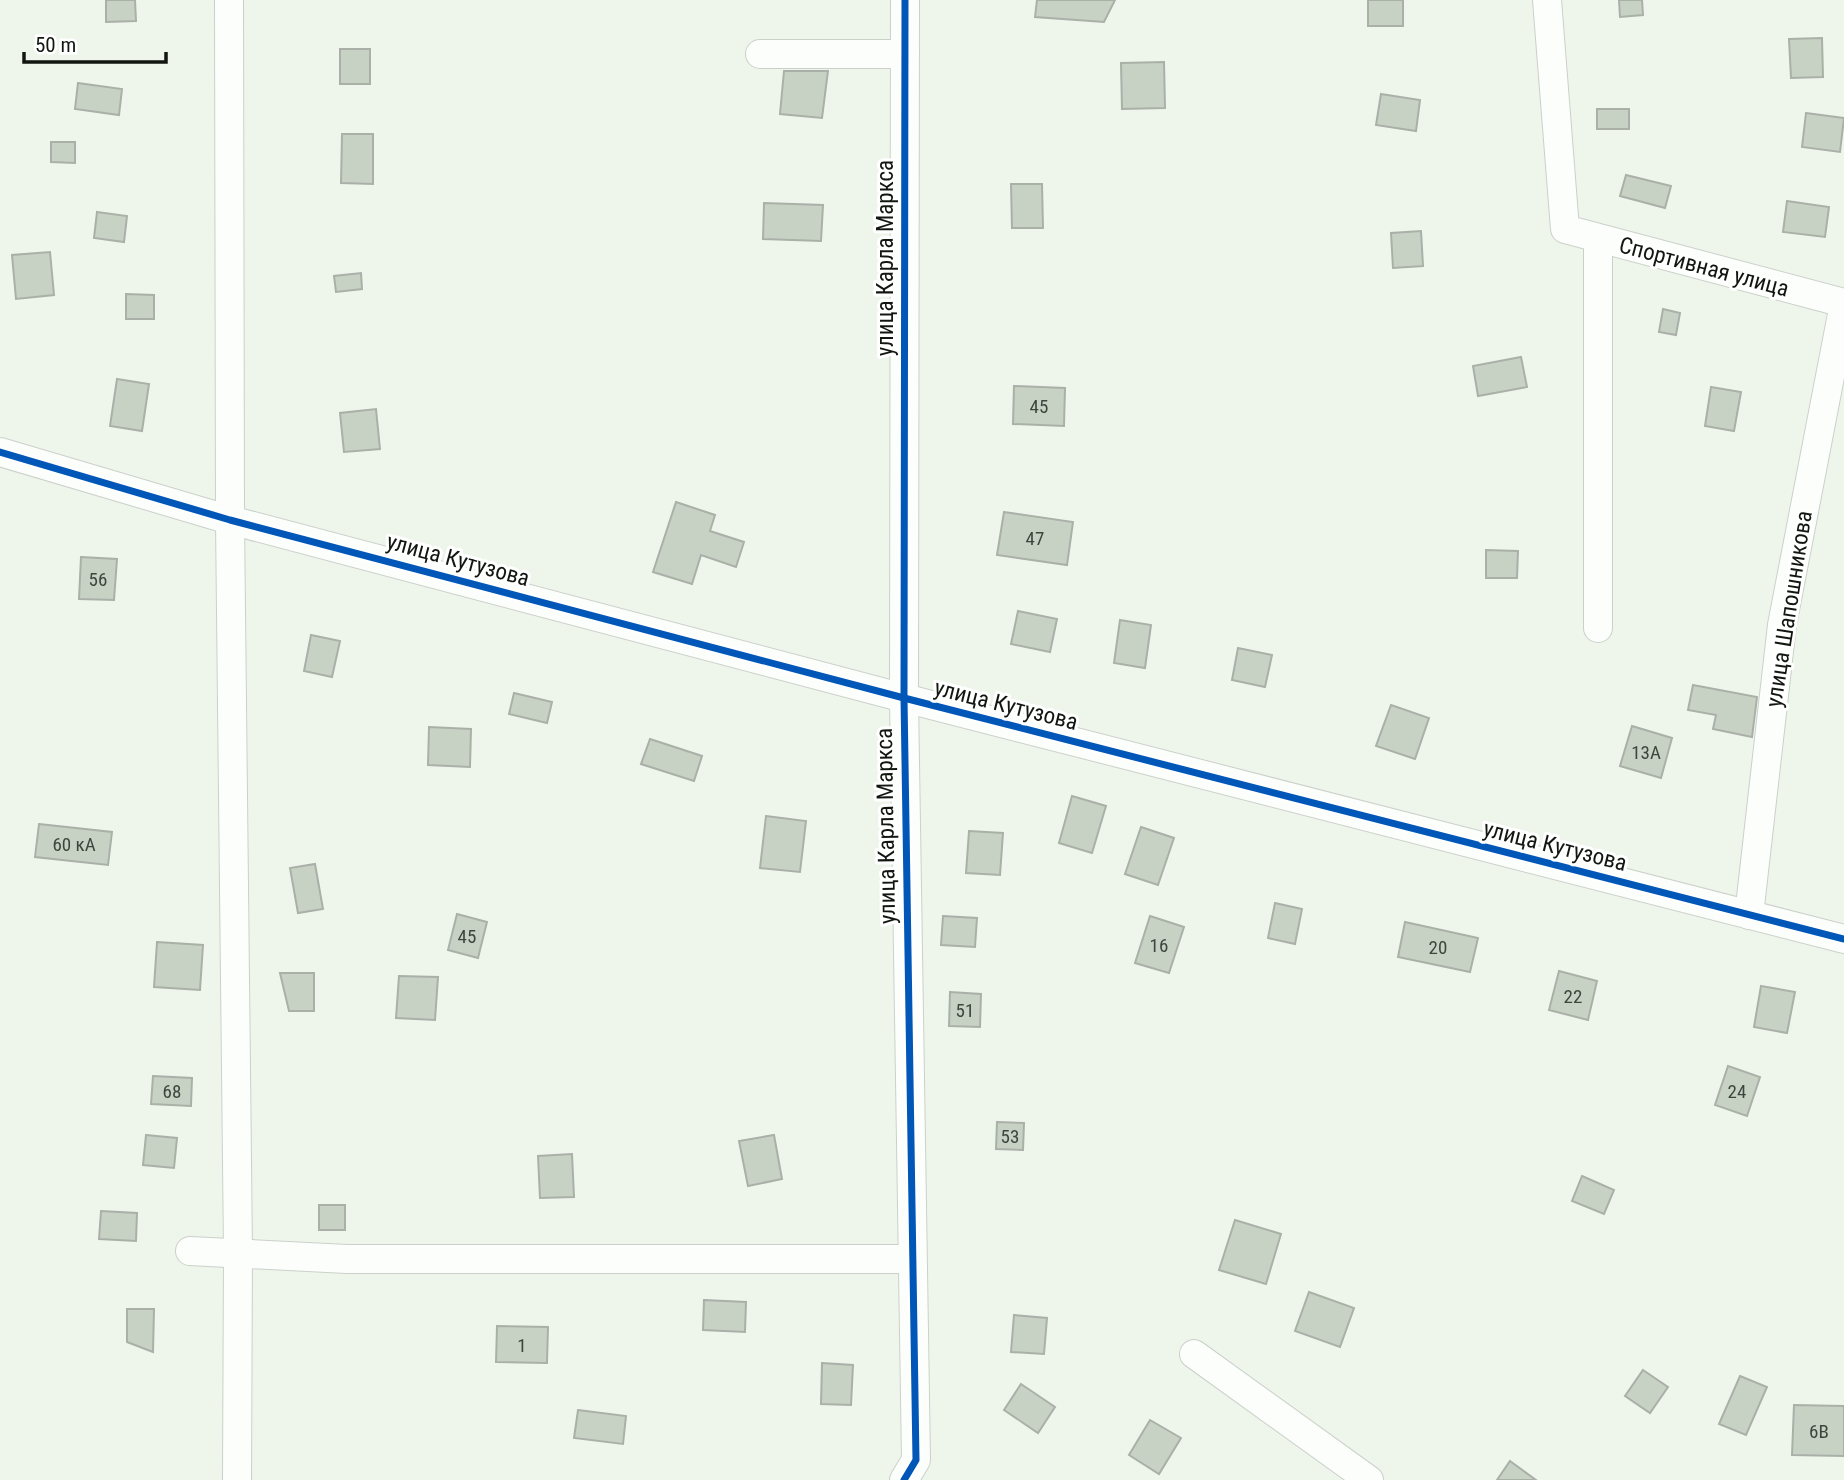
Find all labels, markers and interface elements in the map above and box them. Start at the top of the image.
scale bar [24,21,166,65]
text: 50 m [35,33,76,57]
street label: улица Карла Маркса [872,160,899,356]
street label: Спортивная улица [1616,231,1792,303]
house number: 45 [1030,395,1048,418]
street label: улица Шапошникова [1760,509,1818,709]
house number: 47 [1026,527,1044,550]
street label: улица Кутузова [384,528,532,592]
house number: 56 [89,568,107,591]
street label: улица Кутузова [931,674,1081,736]
street label: улица Карла Маркса [871,728,901,924]
house number: 13А [1631,741,1661,764]
street label: улица Кутузова [1480,815,1630,877]
house number: 60 кА [52,833,96,856]
house number: 45 [458,925,476,948]
house number: 16 [1150,934,1168,957]
house number: 20 [1429,936,1447,959]
house number: 22 [1564,985,1582,1008]
house number: 51 [956,999,974,1022]
house number: 68 [163,1080,181,1103]
house number: 24 [1728,1080,1746,1103]
house number: 53 [1001,1125,1019,1148]
house number: 1 [517,1334,527,1357]
house number: 6В [1809,1420,1829,1443]

